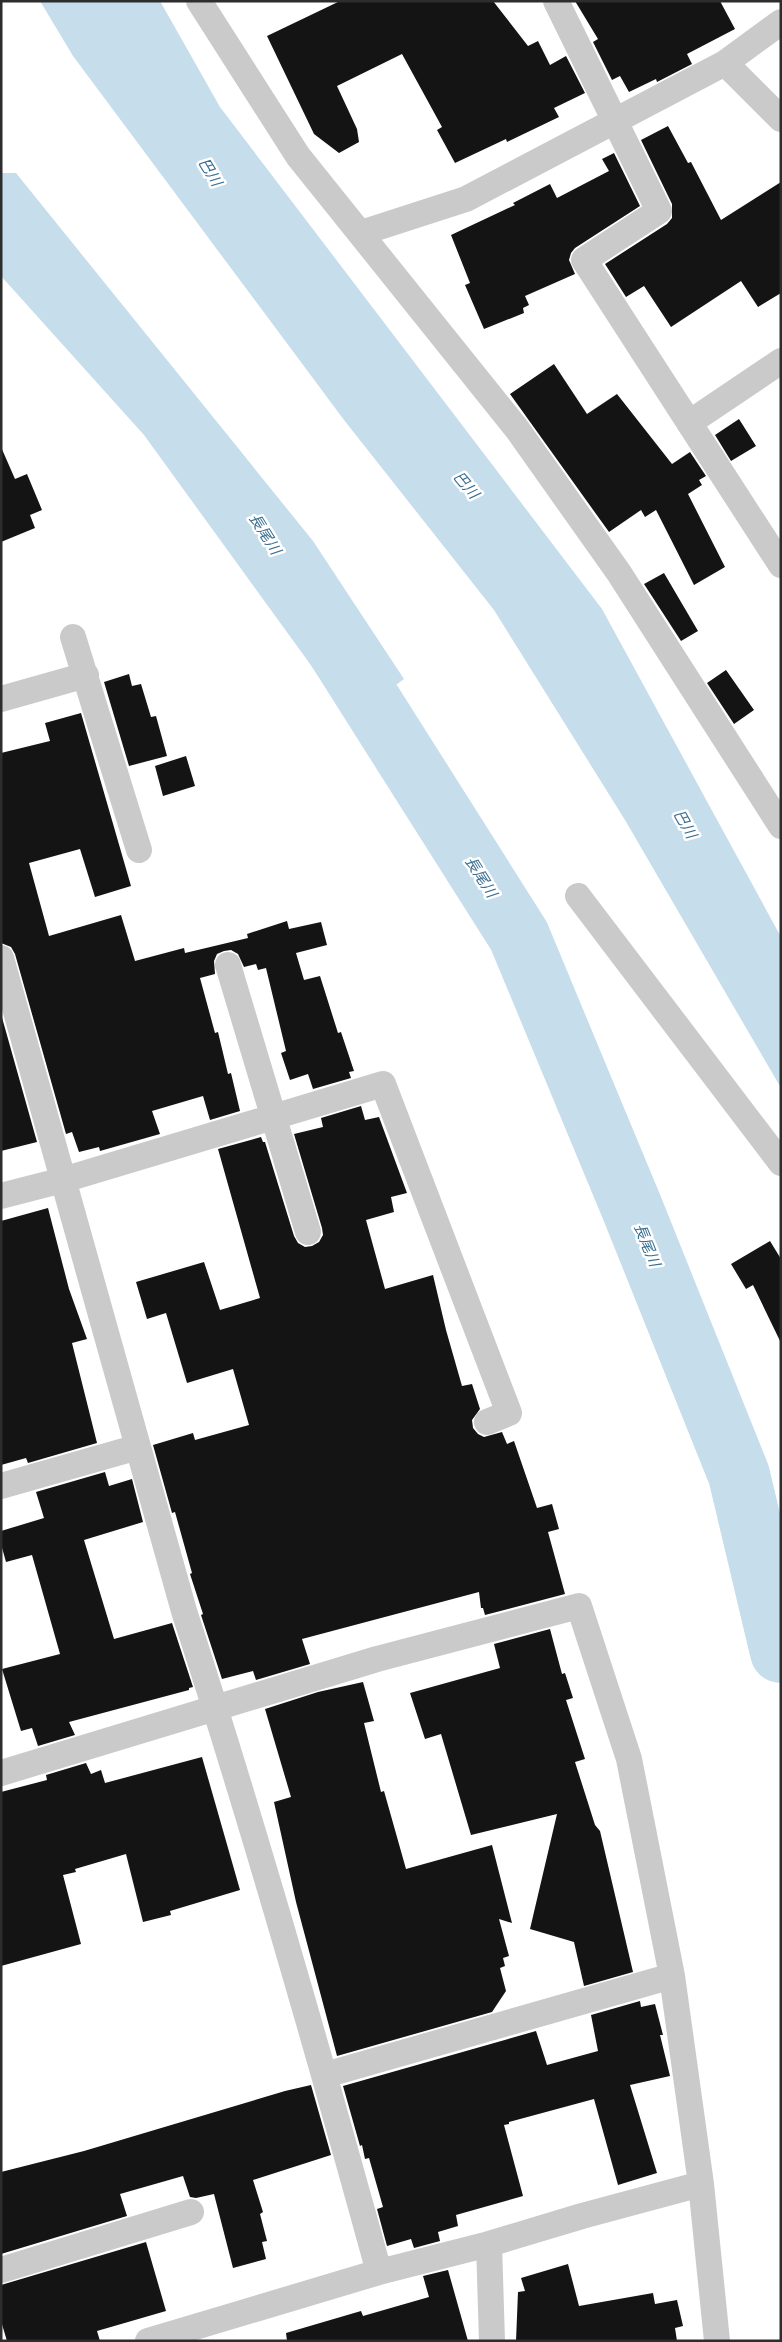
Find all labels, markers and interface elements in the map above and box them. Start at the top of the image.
water label: 巴川 [195,155,226,191]
water label: 巴川 [449,468,484,504]
water label: 長尾川 [245,510,286,560]
water label: 巴川 [670,807,701,843]
water label: 長尾川 [461,853,502,903]
water label: 長尾川 [630,1221,665,1271]

